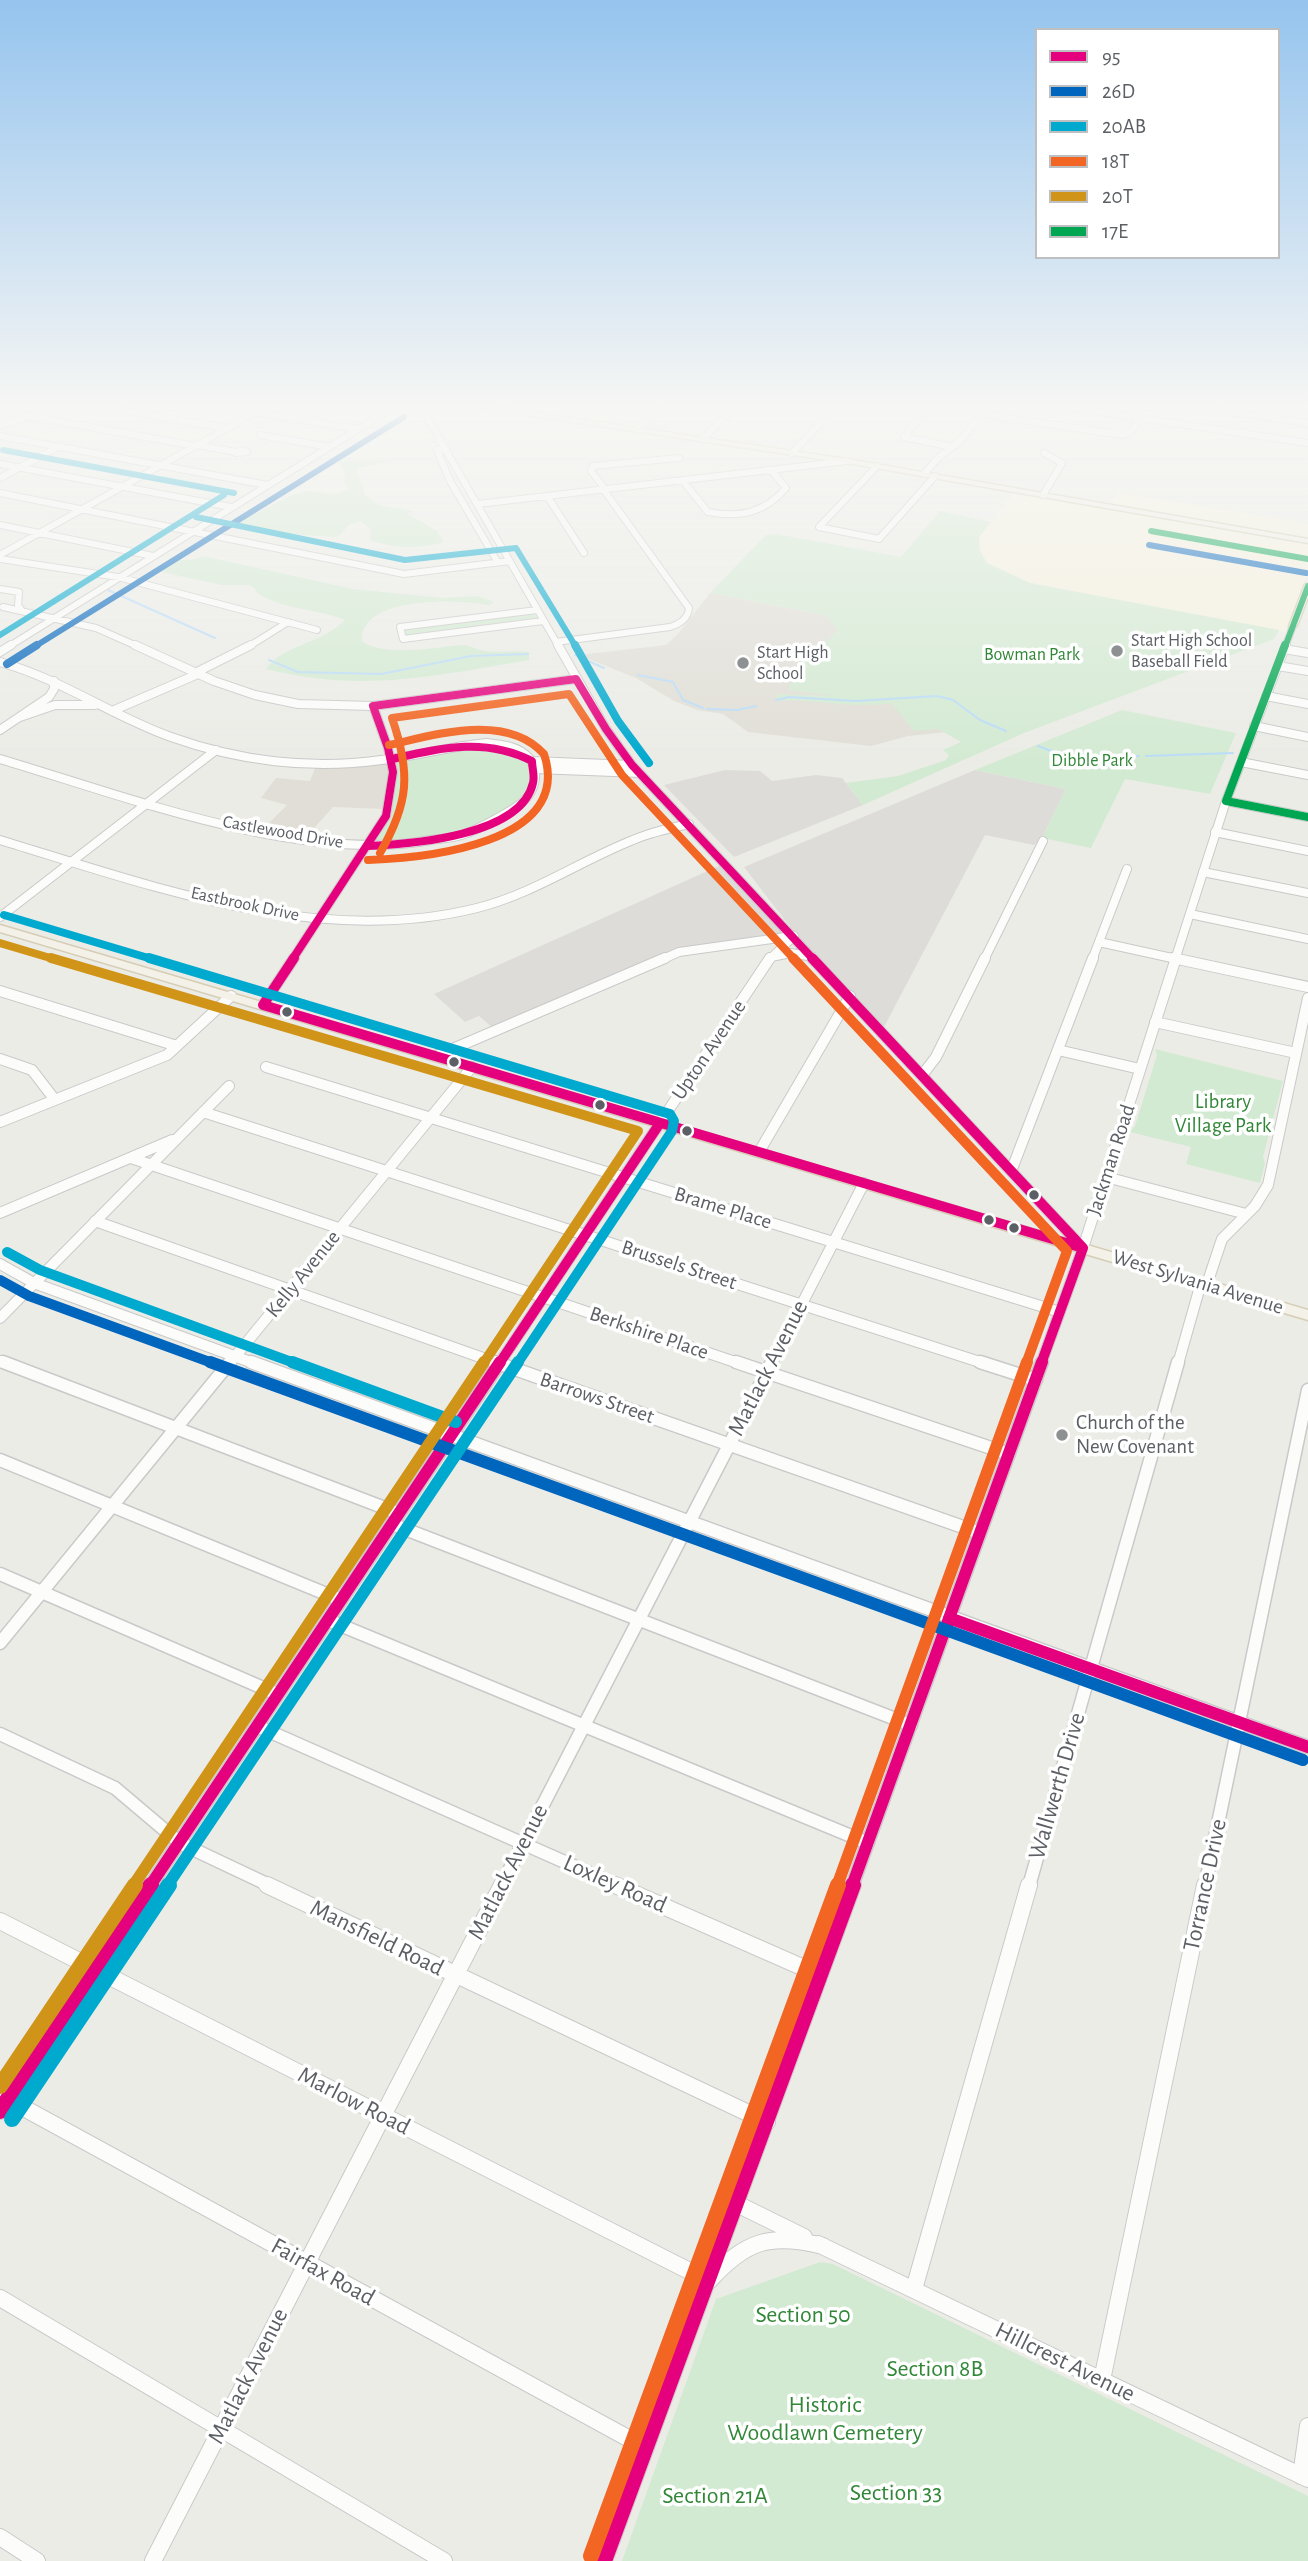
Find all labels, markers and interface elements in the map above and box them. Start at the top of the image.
legend [1035,28,1280,259]
text: 95 [1102,46,1121,67]
text: 26D [1102,81,1135,102]
text: 20AB [1102,116,1146,137]
text: 18T [1102,151,1129,172]
text: 20T [1102,186,1133,207]
text: 17E [1102,221,1128,242]
place label: Start High School Baseball Field [1131,630,1252,672]
place label: Start High School [757,642,829,684]
marker: Start High School Baseball Field [1109,643,1125,659]
park label: Bowman Park [984,644,1080,666]
marker: Start High School [735,655,751,671]
park label: Dibble Park [1051,750,1133,772]
street label: Castlewood Drive [221,811,345,853]
street label: Eastbrook Drive [189,882,301,926]
street label: Upton Avenue [666,995,752,1105]
unlabelled marker [280,1005,294,1019]
unlabelled marker [447,1055,461,1069]
park label: Library Village Park [1175,1089,1271,1139]
unlabelled marker [593,1098,607,1112]
street label: Jackman Road [1081,1101,1141,1219]
unlabelled marker [680,1124,694,1138]
street label: Brame Place [671,1181,775,1235]
unlabelled marker [1027,1188,1041,1202]
unlabelled marker [982,1213,996,1227]
unlabelled marker [1007,1221,1021,1235]
street label: Kelly Avenue [260,1225,346,1323]
street label: Brussels Street [618,1235,740,1295]
street label: West Sylvania Avenue [1109,1244,1287,1320]
street label: Matlack Avenue [721,1295,815,1441]
street label: Berkshire Place [586,1301,712,1365]
street label: Barrows Street [537,1367,657,1429]
place label: Church of the New Covenant [1076,1410,1194,1460]
marker: Church of the New Covenant [1054,1427,1070,1443]
street label: Wallwerth Drive [1022,1709,1092,1863]
street label: Matlack Avenue [461,1799,555,1945]
street label: Torrance Drive [1177,1816,1233,1954]
street label: Loxley Road [559,1848,671,1920]
street label: Mansfield Road [305,1893,449,1983]
street label: Marlow Road [293,2060,415,2142]
street label: Fairfax Road [266,2232,380,2312]
park label: Section 50 [755,2301,851,2329]
street label: Matlack Avenue [201,2303,295,2449]
street label: Hillcrest Avenue [990,2316,1140,2408]
park label: Section 8B [887,2355,983,2383]
park label: Historic Woodlawn Cemetery [727,2391,923,2447]
park label: Section 33 [850,2479,942,2507]
park label: Section 21A [662,2482,768,2510]

